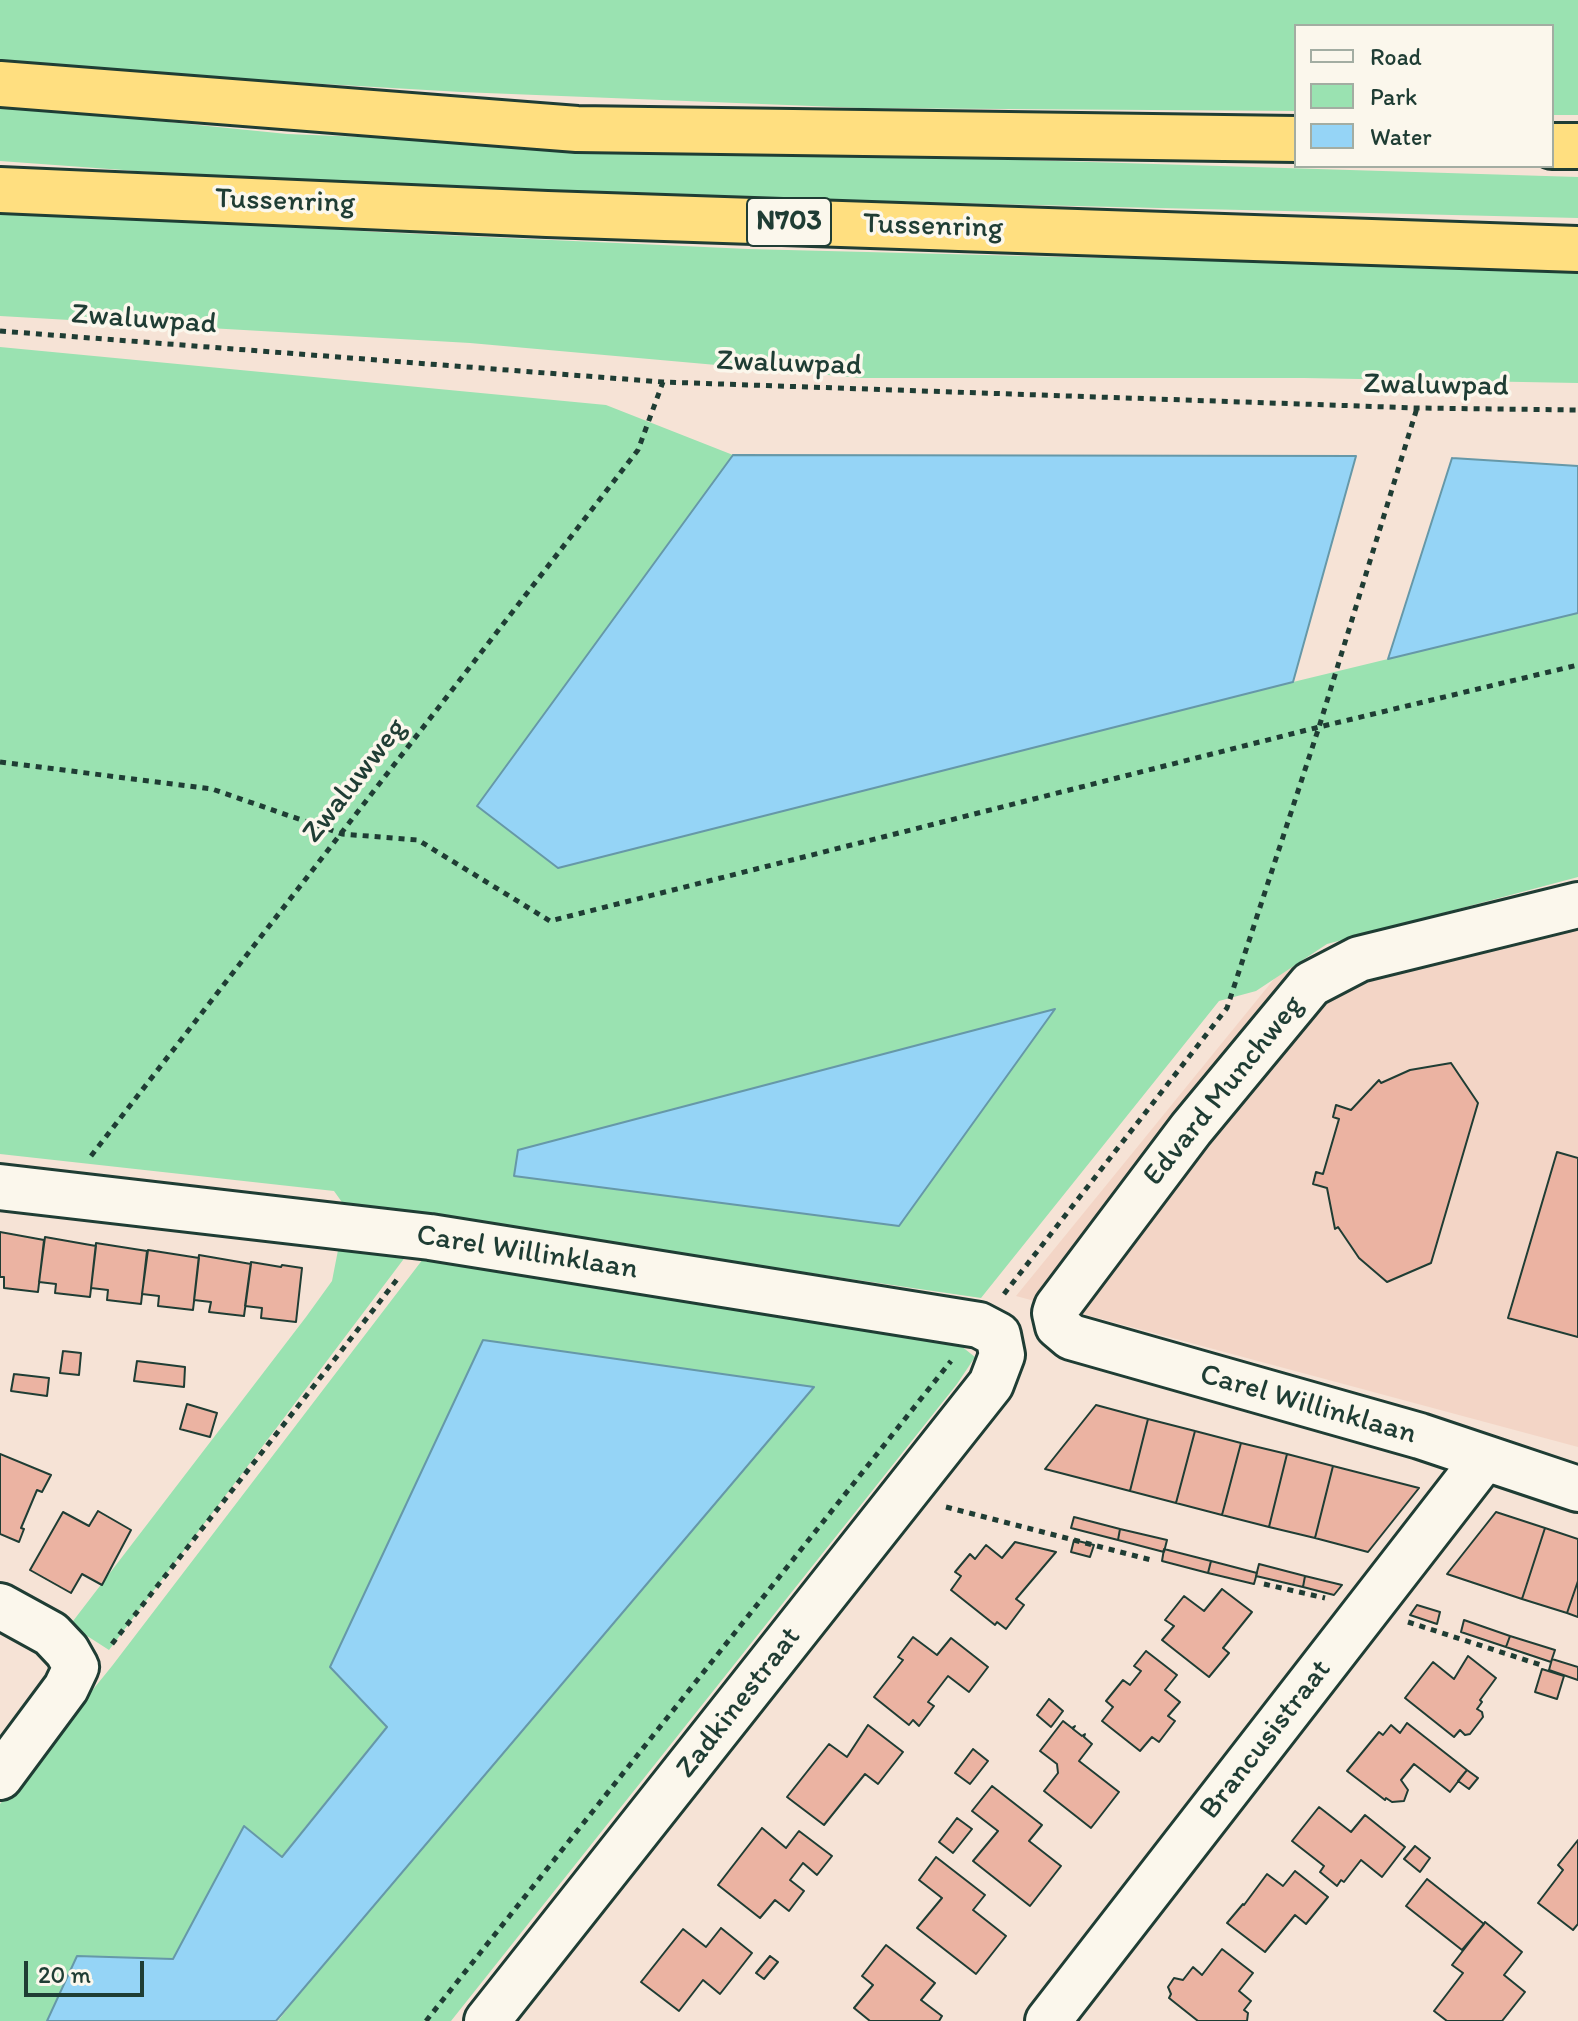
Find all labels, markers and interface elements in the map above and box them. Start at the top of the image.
legend [1294,24,1554,168]
text: Road [1370,42,1422,71]
text: Park [1370,82,1417,111]
text: Water [1370,122,1432,151]
street label: Tussenring [214,182,356,222]
road number: N703 [747,198,831,246]
street label: Tussenring [862,207,1004,247]
street label: Zwaluwpad [70,297,218,343]
street label: Zwaluwpad [716,343,862,385]
street label: Zwaluwpad [1363,367,1509,405]
street label: Zwaluwweg [295,712,415,850]
street label: Edvard Munchweg [1136,989,1312,1193]
street label: Carel Willinklaan [414,1218,640,1288]
street label: Carel Willinklaan [1196,1357,1420,1453]
street label: Zadkinestraat [669,1620,809,1786]
street label: Brancusistraat [1193,1653,1339,1827]
scale bar [28,1945,148,1995]
text: 20 m [38,1960,91,1989]

